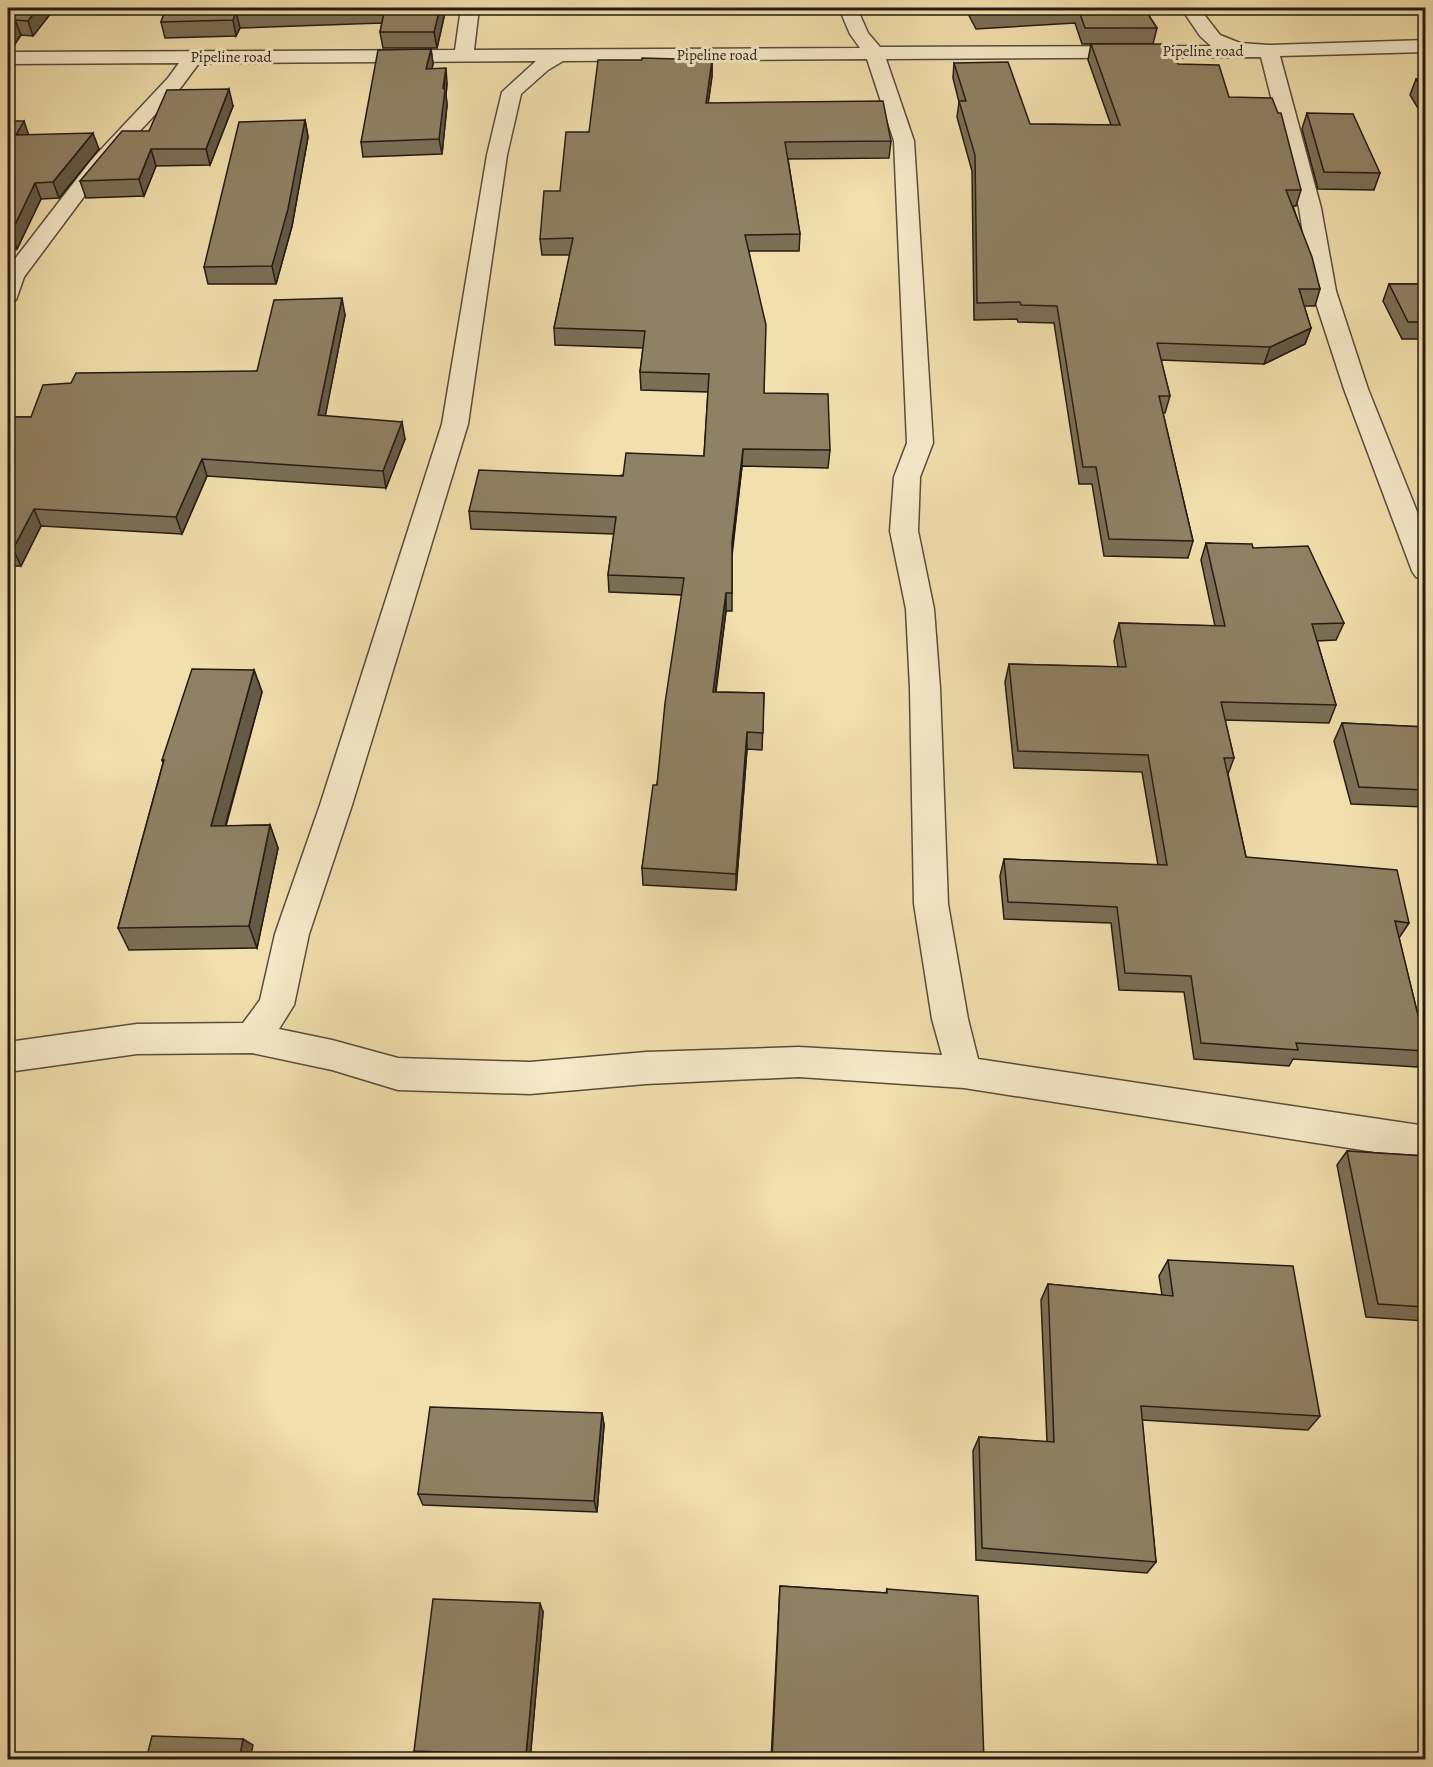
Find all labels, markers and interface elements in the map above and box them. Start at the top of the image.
street label: Pipeline road [1163,41,1244,61]
street label: Pipeline road [677,45,758,65]
street label: Pipeline road [191,47,272,67]

